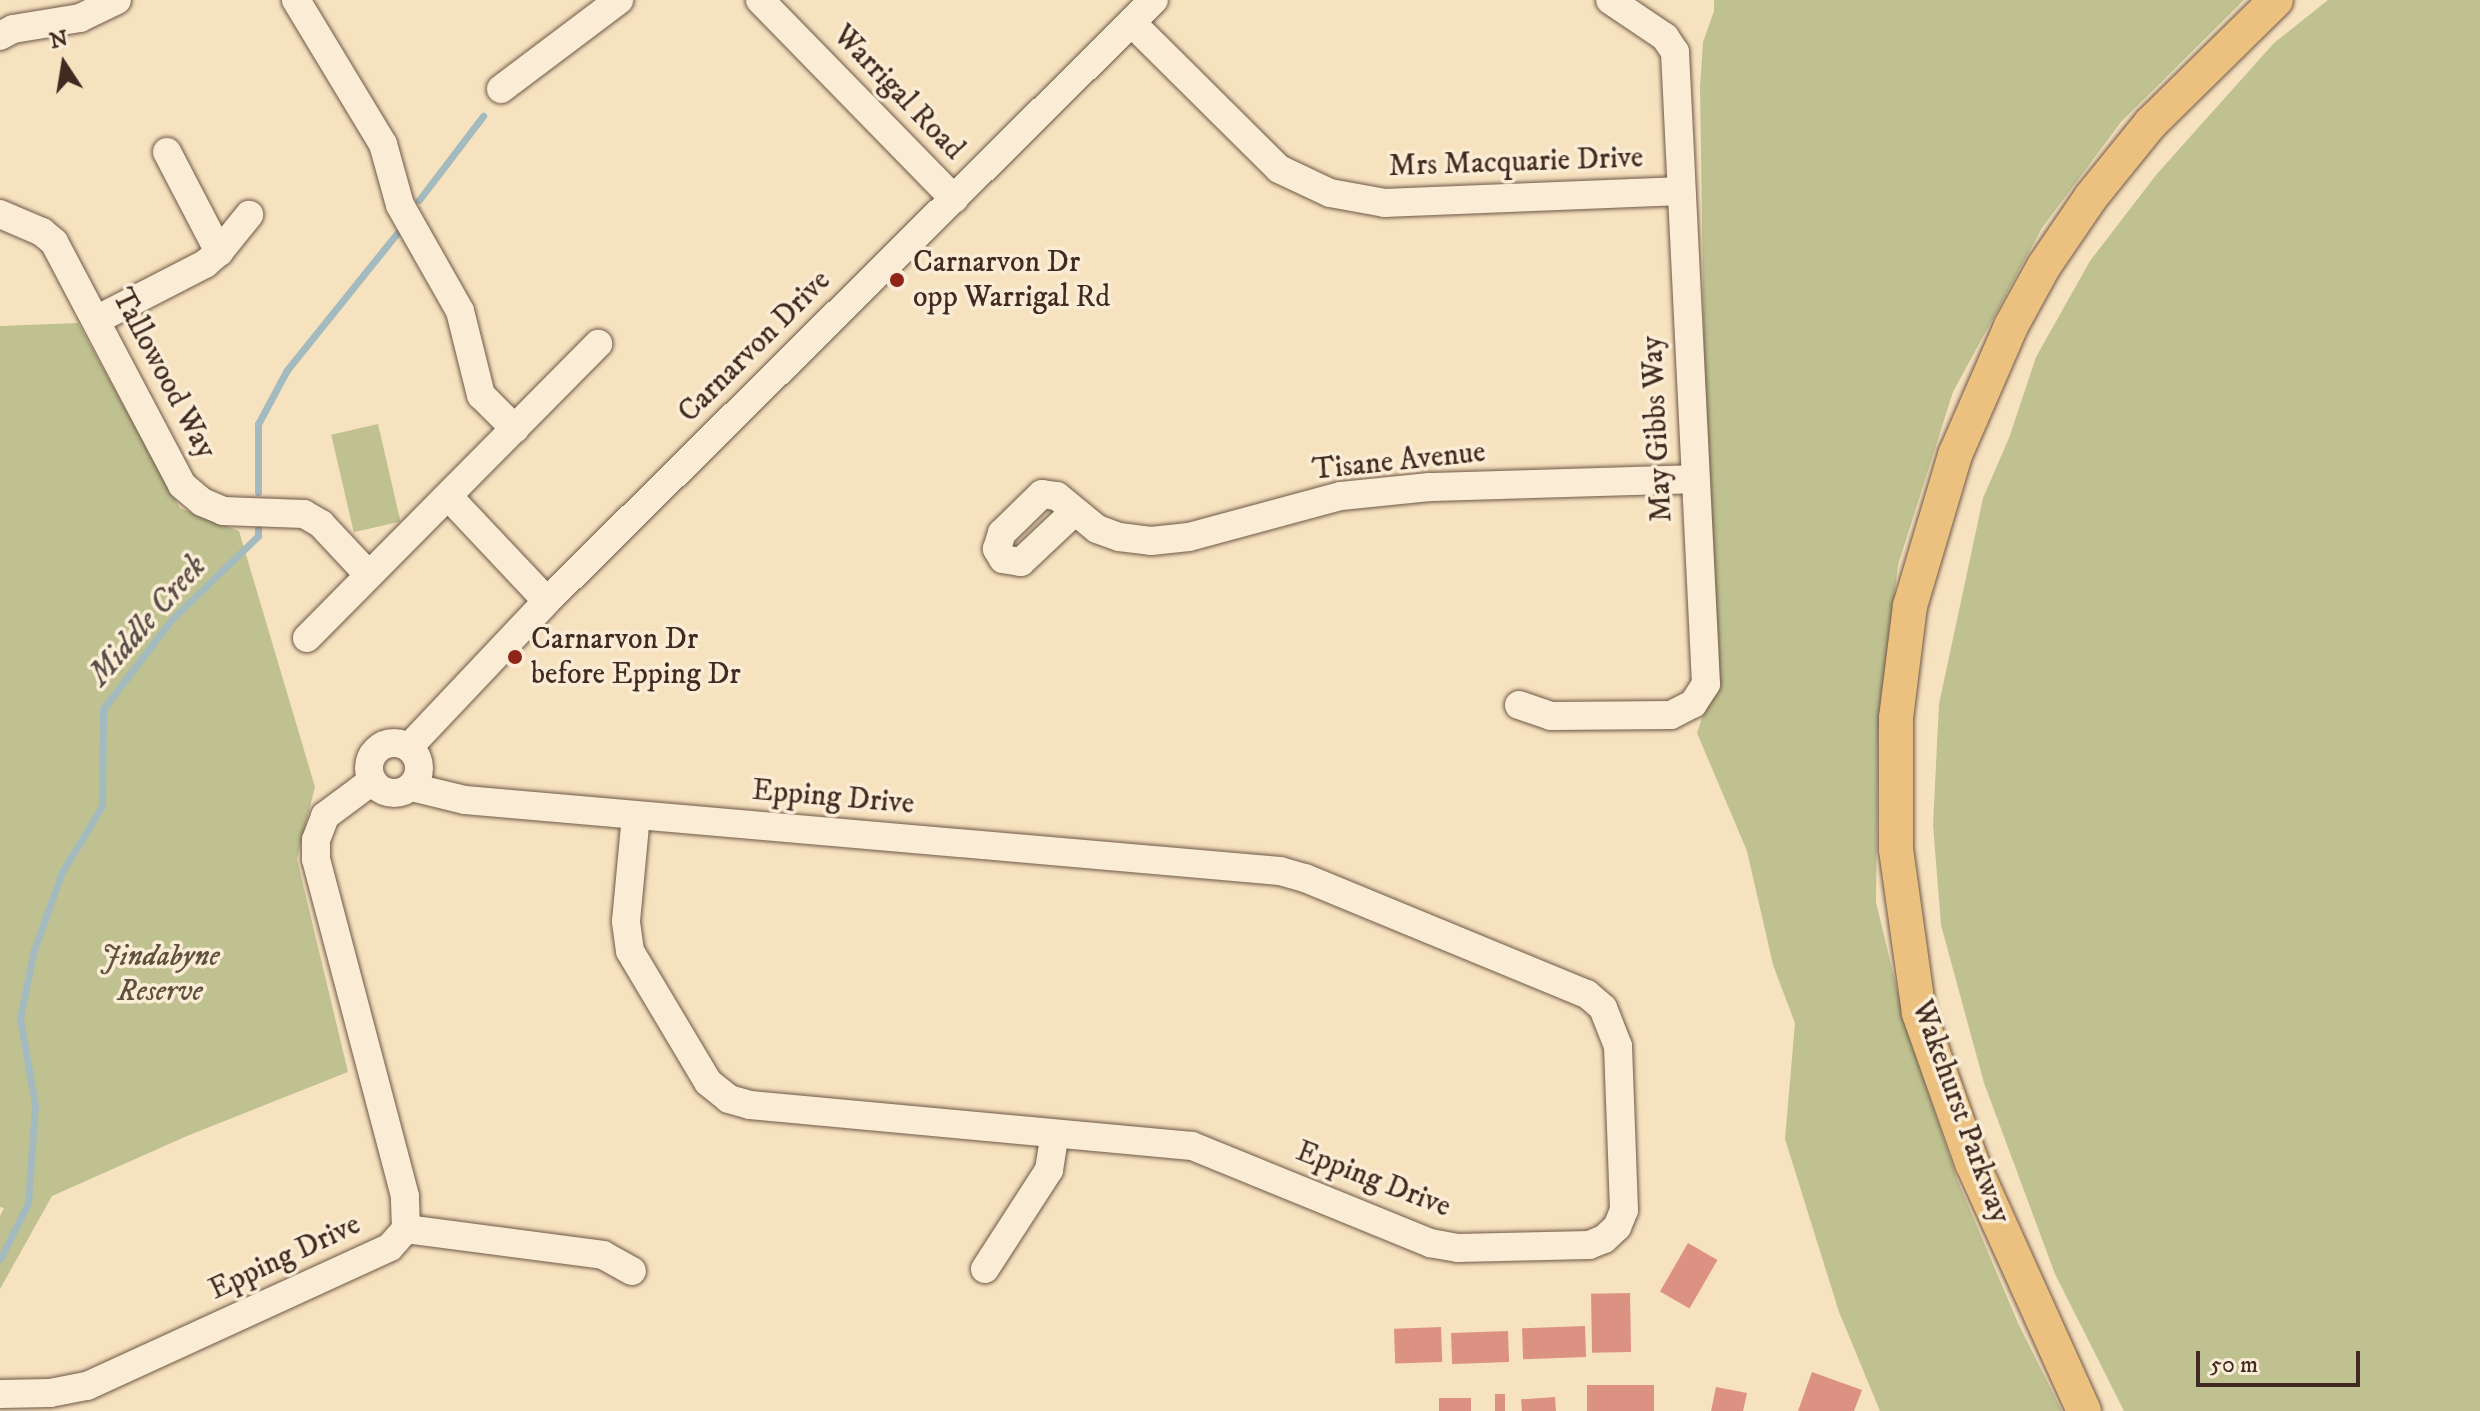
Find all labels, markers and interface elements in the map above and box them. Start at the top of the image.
street label: Warrigal Road [825,18,971,168]
north arrow [24,24,104,104]
text: N [47,25,71,55]
street label: Mrs Macquarie Drive [1388,141,1644,185]
place label: Carnarvon Dr opp Warrigal Rd [913,245,1110,316]
street label: Carnarvon Drive [671,263,839,431]
marker: Carnarvon Dr opp Warrigal Rd [888,271,906,289]
street label: Tallowood Way [103,283,223,465]
street label: May Gibbs Way [1635,335,1681,523]
street label: Tisane Avenue [1311,435,1487,489]
water label: Middle Creek [81,548,215,694]
place label: Carnarvon Dr before Epping Dr [531,622,741,692]
marker: Carnarvon Dr before Epping Dr [506,648,524,666]
street label: Epping Drive [750,773,916,823]
park label: Jindabyne Reserve [100,939,220,1010]
street label: Wakehurst Parkway [1903,996,2017,1228]
street label: Epping Drive [1291,1134,1455,1226]
street label: Epping Drive [204,1207,366,1309]
scale bar [2200,1335,2364,1385]
text: 50 m [2210,1350,2258,1380]

